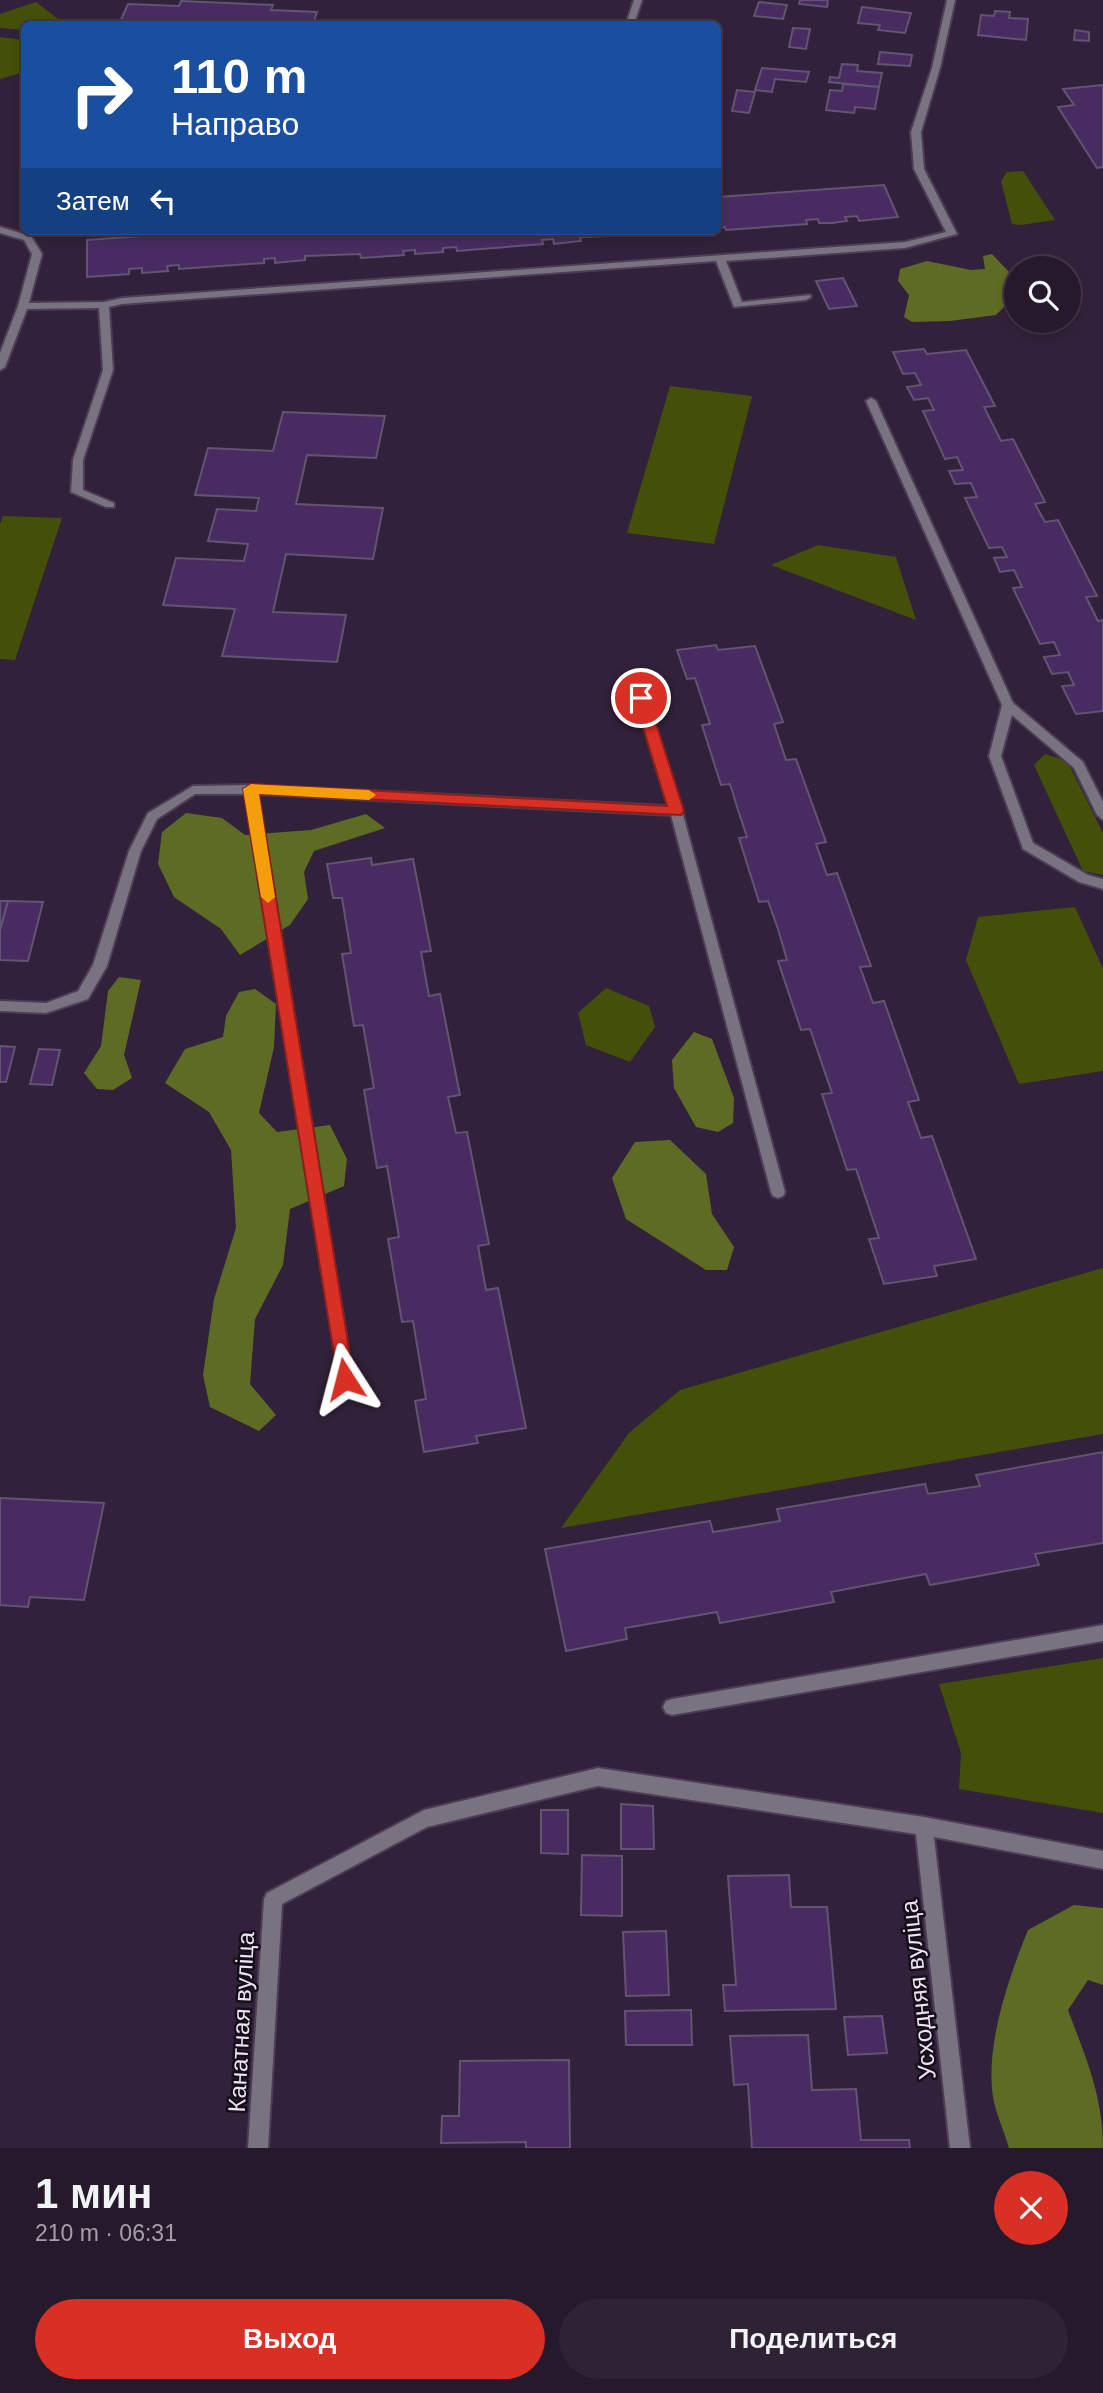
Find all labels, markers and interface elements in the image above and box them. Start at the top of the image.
icon: right [56,49,147,140]
text: 110 m [171,49,307,103]
text: Направо [171,106,299,142]
icon: left [144,182,182,220]
text: Затем [56,186,130,216]
map controls [1004,256,1081,333]
button: search [1004,256,1081,333]
pin [611,668,671,728]
icon: arrive [622,679,660,717]
position arrow [308,1342,382,1416]
street label: Усходняя вуліца [895,1898,941,2081]
street label: Канатная вуліца [223,1930,259,2113]
text: 1 мин [35,2170,152,2217]
button: close [994,2171,1068,2245]
text: 210 m · 06:31 [35,2220,177,2246]
button: Выход [35,2299,545,2379]
button: Поделиться [559,2299,1068,2379]

